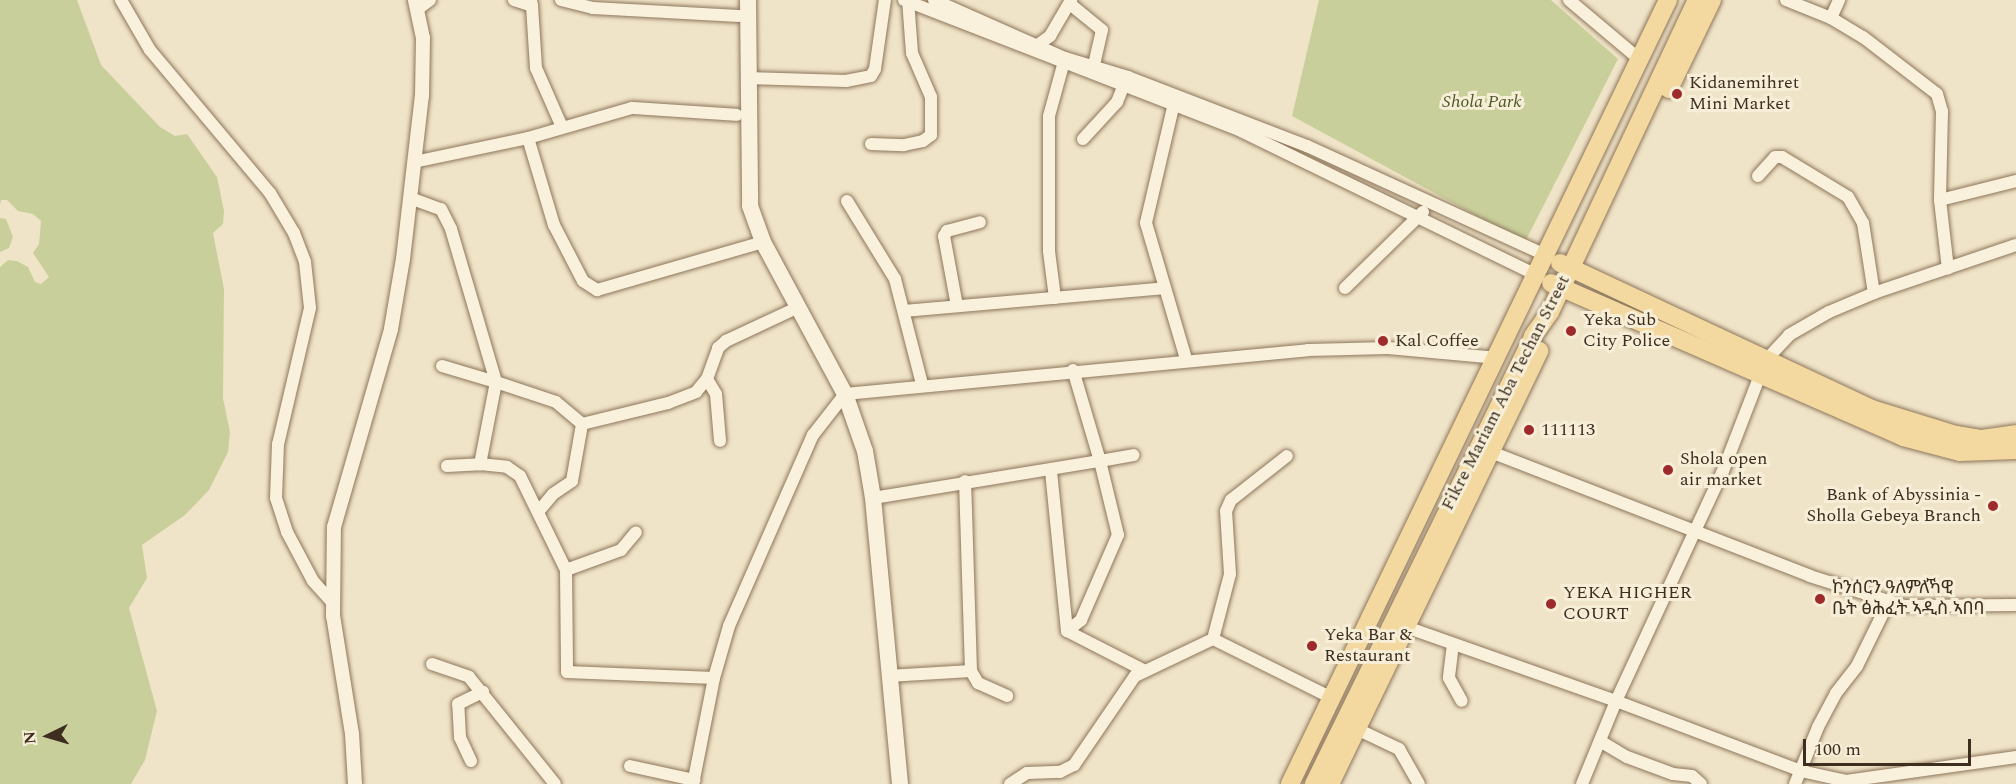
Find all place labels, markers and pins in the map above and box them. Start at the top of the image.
place label: Kidanemihret Mini Market [1689,73,1799,116]
marker: Kidanemihret Mini Market [1670,87,1684,101]
place label: Yeka Sub City Police [1583,310,1670,352]
marker: Yeka Sub City Police [1564,324,1578,338]
place label: Kal Coffee [1395,330,1479,352]
marker: Kal Coffee [1376,334,1390,348]
place label: 111113 [1541,419,1595,441]
marker: 111113 [1522,423,1536,437]
place label: Shola open air market [1680,449,1768,492]
marker: Shola open air market [1661,463,1675,477]
place label: Bank of Abyssinia - Sholla Gebeya Branch [1806,485,1981,528]
marker: Bank of Abyssinia - Sholla Gebeya Branch [1986,499,2000,513]
place label: ኮንሰርን ዓለምለኻዊ ቤት ፅሕፈት ኣዲስ ኣበባ [1832,578,1985,620]
place label: YEKA HIGHER COURT [1563,583,1692,626]
marker: ኮንሰርን ዓለምለኻዊ ቤት ፅሕፈት ኣዲስ ኣበባ [1813,592,1827,606]
marker: YEKA HIGHER COURT [1544,597,1558,611]
place label: Yeka Bar & Restaurant [1324,625,1412,668]
marker: Yeka Bar & Restaurant [1305,639,1319,653]

